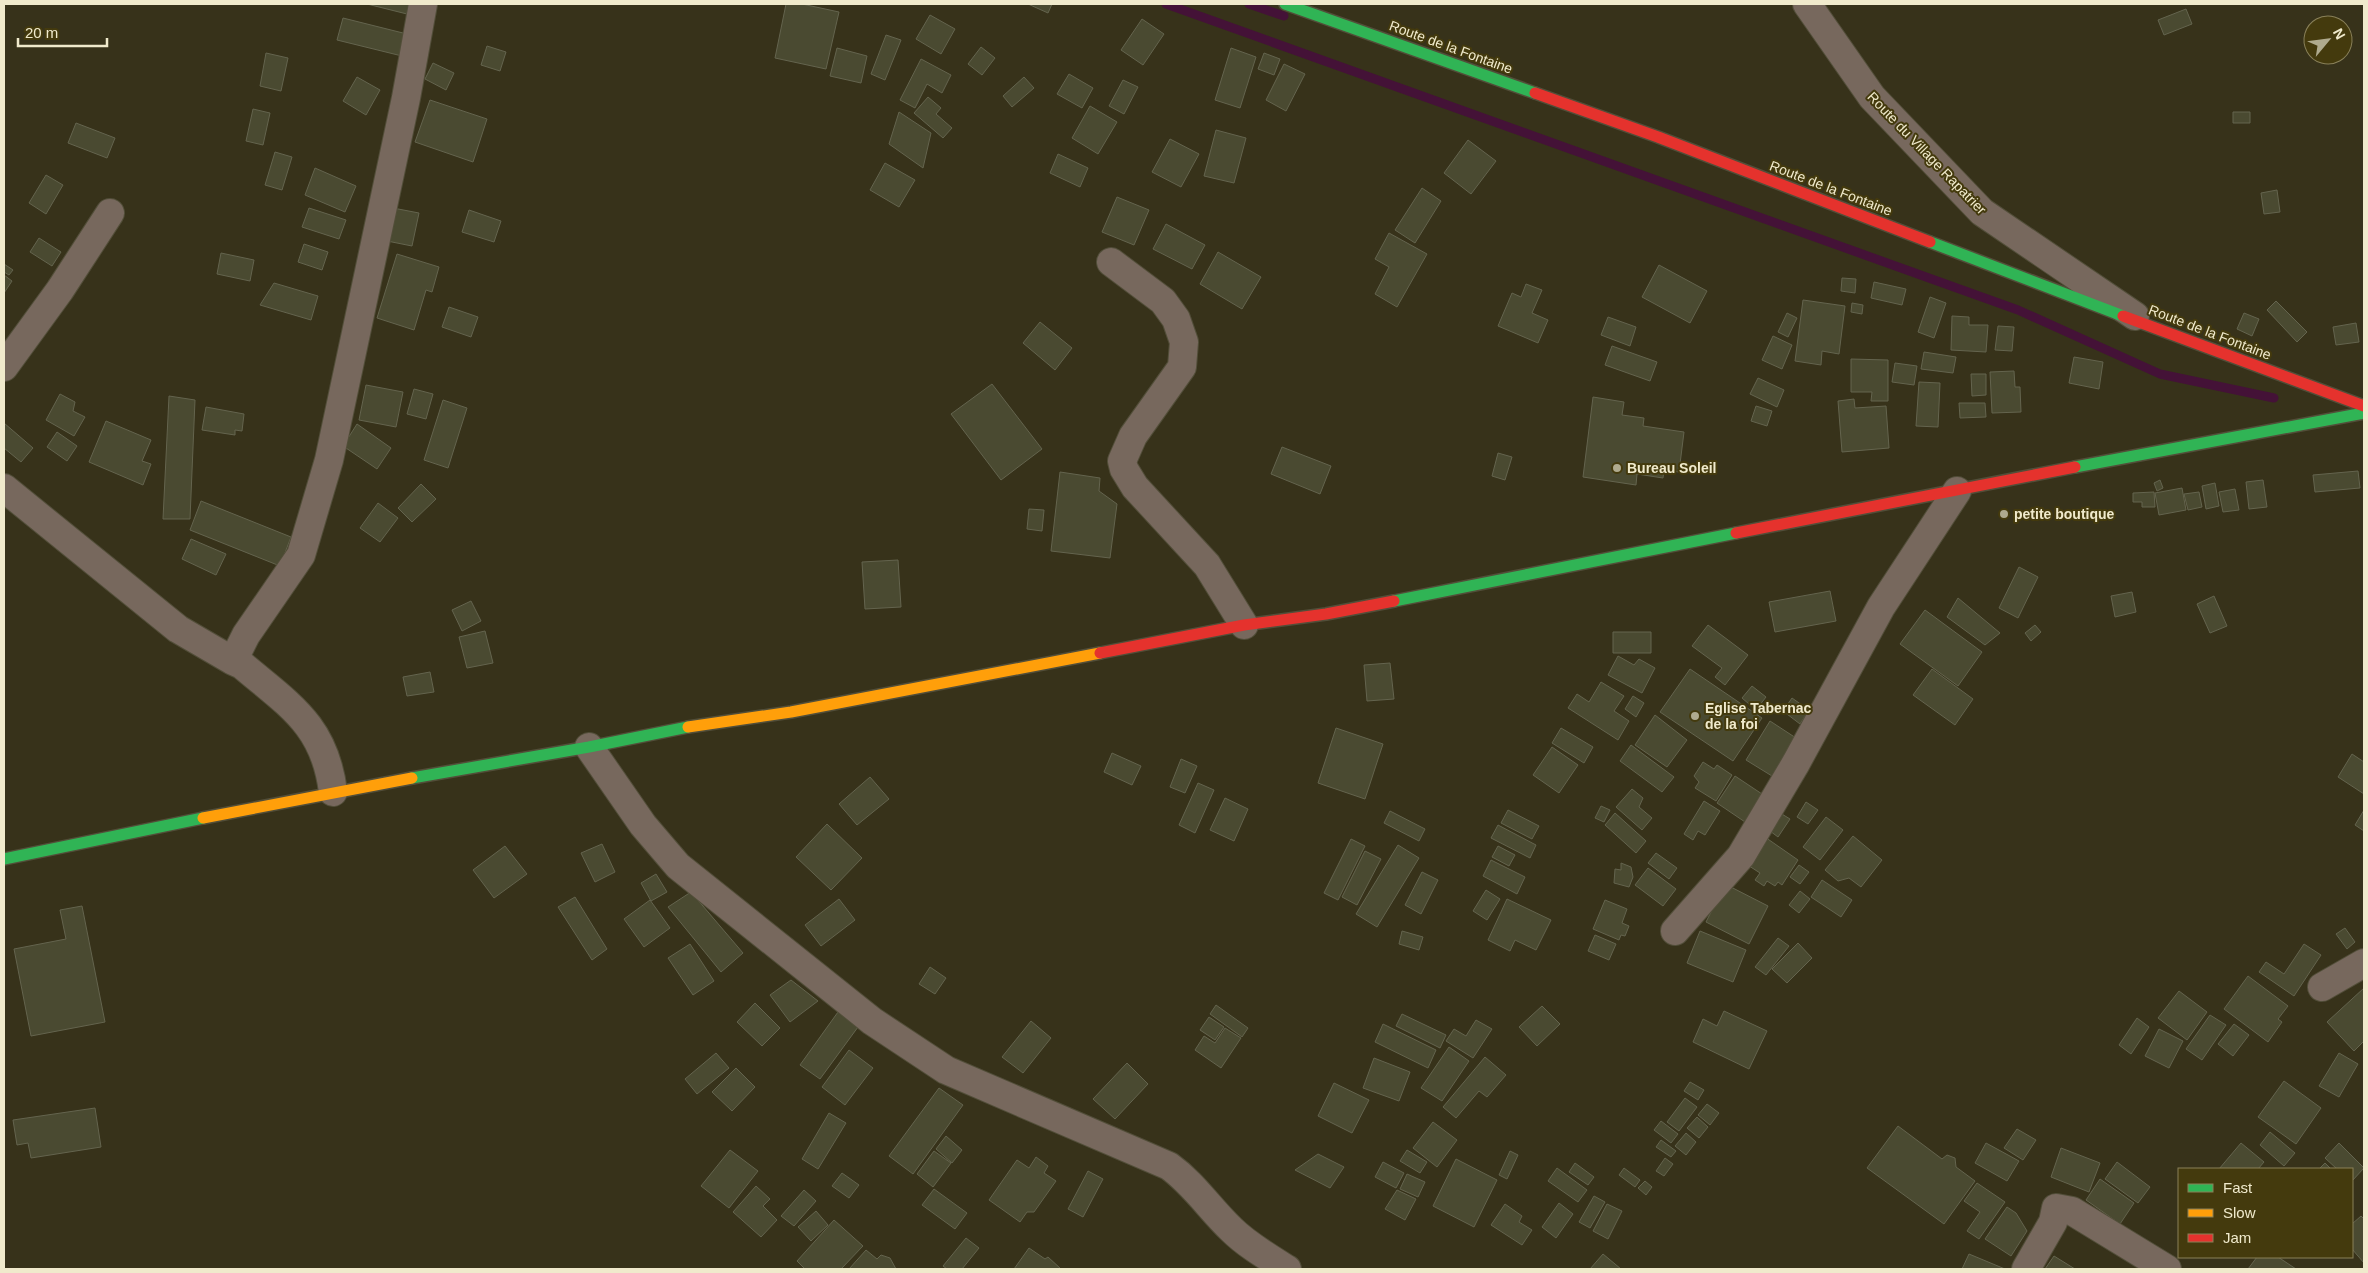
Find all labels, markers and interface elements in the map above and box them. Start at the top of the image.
scale bar [18,15,106,47]
north arrow [2303,15,2353,65]
street label: Route de la Fontaine [1387,17,1515,77]
text: 20 m [25,24,58,41]
text: N [2330,25,2349,42]
street label: Route du Village Rapatrier [1864,88,1990,218]
street label: Route de la Fontaine [1767,157,1895,219]
street label: Route de la Fontaine [2146,301,2274,363]
place label: Bureau Soleil [1627,460,1716,476]
marker: Bureau Soleil [1611,462,1623,474]
place label: petite boutique [2014,506,2115,522]
marker: petite boutique [1998,508,2010,520]
place label: Eglise Tabernac de la foi [1705,700,1812,732]
marker: Eglise Tabernac de la foi [1689,710,1701,722]
legend [2178,1168,2353,1258]
text: Fast [2223,1179,2253,1196]
text: Slow [2223,1204,2256,1221]
text: Jam [2223,1229,2251,1246]

